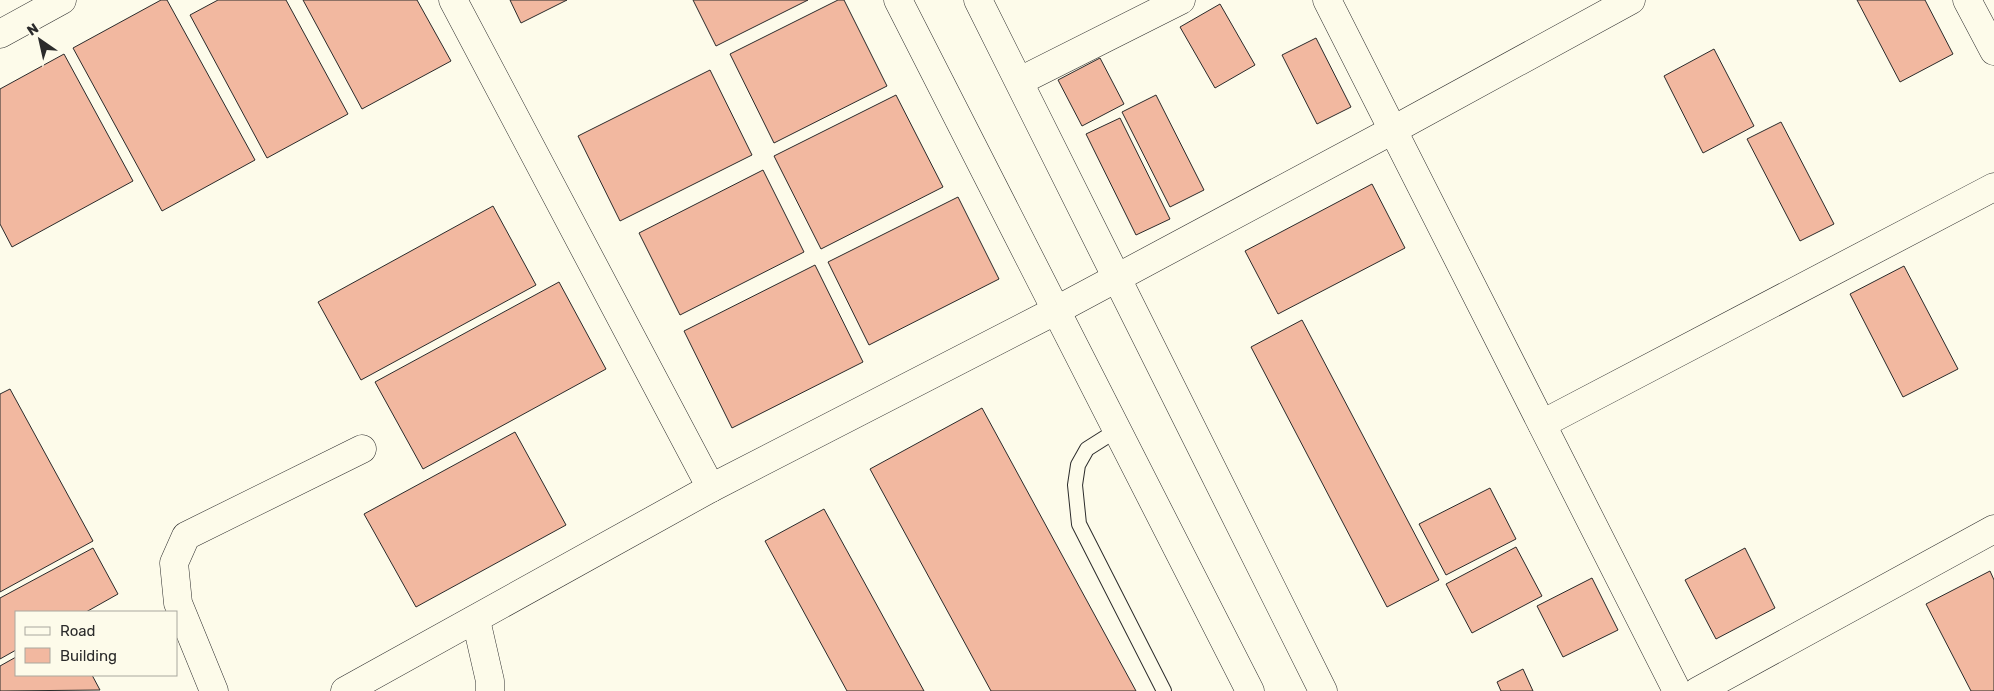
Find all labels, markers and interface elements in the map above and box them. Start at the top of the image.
north arrow [15,15,65,65]
text: N [24,20,42,40]
legend [15,611,178,676]
text: Road [60,622,96,640]
text: Building [60,647,117,665]

